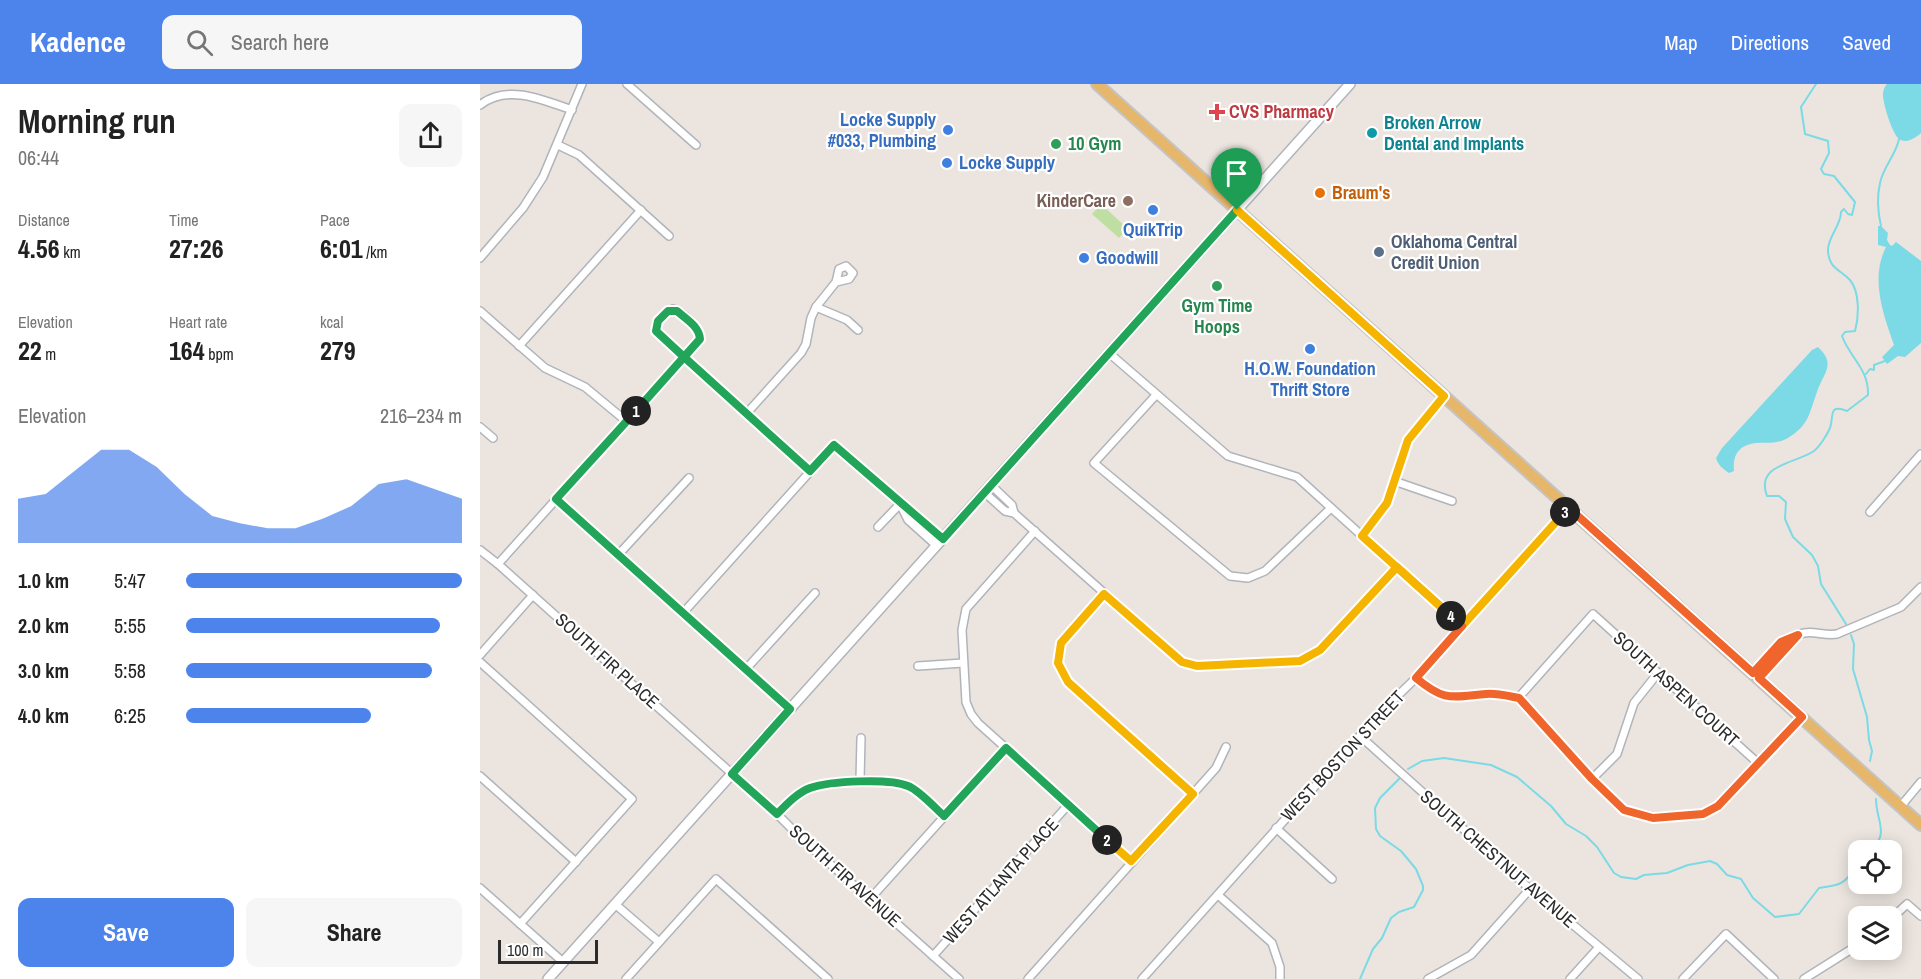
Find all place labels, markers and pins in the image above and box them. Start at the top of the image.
place label: CVS Pharmacy [1229,99,1335,124]
marker: CVS Pharmacy [1210,105,1224,119]
place label: Locke Supply #033, Plumbing [828,107,937,153]
place label: Broken Arrow Dental and Implants [1384,110,1524,156]
marker: Locke Supply #033, Plumbing [941,123,955,137]
marker: Broken Arrow Dental and Implants [1365,126,1379,140]
place label: 10 Gym [1068,131,1121,156]
marker: 10 Gym [1049,137,1063,151]
pin [1211,148,1262,210]
place label: Locke Supply [959,150,1056,175]
marker: Locke Supply [940,156,954,170]
place label: Braum's [1332,180,1390,205]
marker: Braum's [1313,186,1327,200]
place label: KinderCare [1036,188,1116,213]
marker: KinderCare [1121,194,1135,208]
marker: QuikTrip [1146,203,1160,217]
place label: QuikTrip [1123,217,1183,242]
place label: Oklahoma Central Credit Union [1391,229,1517,275]
place label: Goodwill [1096,245,1158,270]
marker: Oklahoma Central Credit Union [1372,245,1386,259]
marker: Goodwill [1077,251,1091,265]
marker: Gym Time Hoops [1210,279,1224,293]
place label: Gym Time Hoops [1181,293,1253,339]
marker: H.O.W. Foundation Thrift Store [1303,342,1317,356]
place label: H.O.W. Foundation Thrift Store [1244,356,1376,402]
pin: 1 [621,396,651,426]
pin: 3 [1550,497,1580,527]
pin: 4 [1436,601,1466,631]
pin: 2 [1092,825,1122,855]

